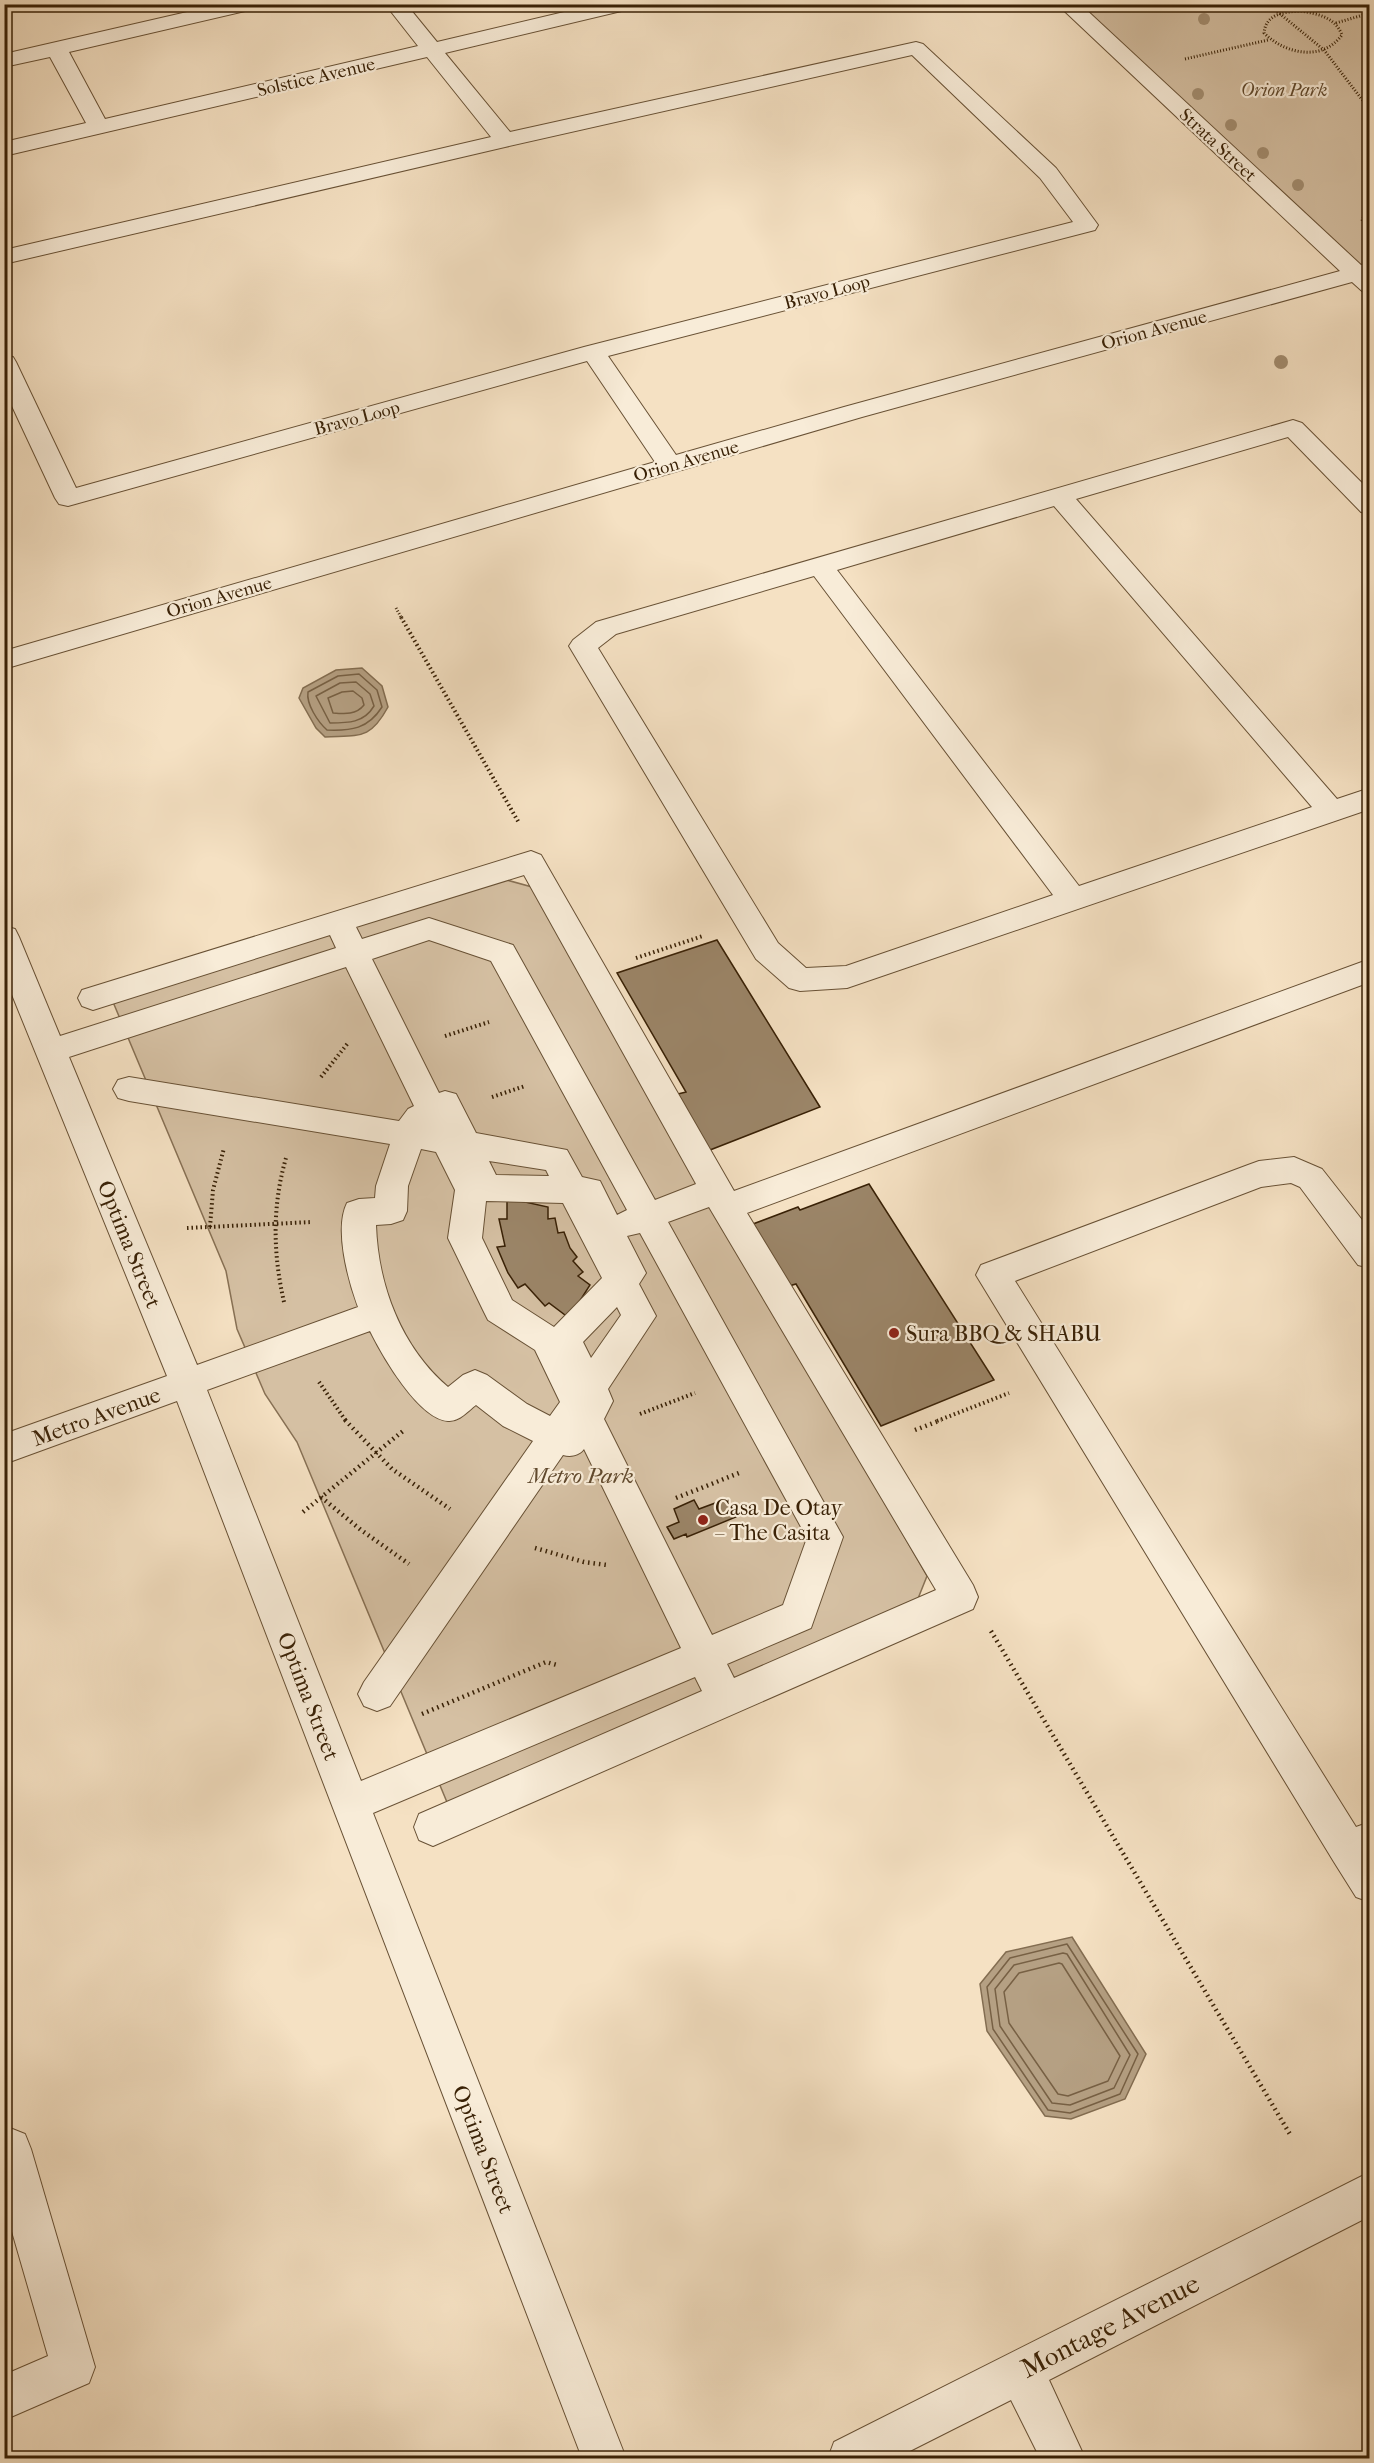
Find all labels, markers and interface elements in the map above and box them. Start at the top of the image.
street label: Solstice Avenue [255,54,377,101]
park label: Orion Park [1241,80,1327,101]
street label: Strata Street [1175,104,1261,187]
street label: Bravo Loop [782,271,873,314]
street label: Orion Avenue [1099,306,1209,355]
street label: Bravo Loop [312,397,403,440]
street label: Orion Avenue [631,436,741,487]
street label: Orion Avenue [164,572,274,623]
street label: Optima Street [92,1177,167,1312]
place label: Sura BBQ & SHABU [906,1321,1101,1347]
marker: Sura BBQ & SHABU [887,1326,901,1340]
street label: Metro Avenue [29,1382,164,1452]
park label: Metro Park [526,1463,634,1489]
place label: Casa De Otay – The Casita [715,1495,843,1546]
marker: Casa De Otay – The Casita [696,1513,710,1527]
street label: Optima Street [272,1629,344,1764]
street label: Optima Street [447,2082,519,2217]
street label: Montage Avenue [1015,2267,1205,2385]

